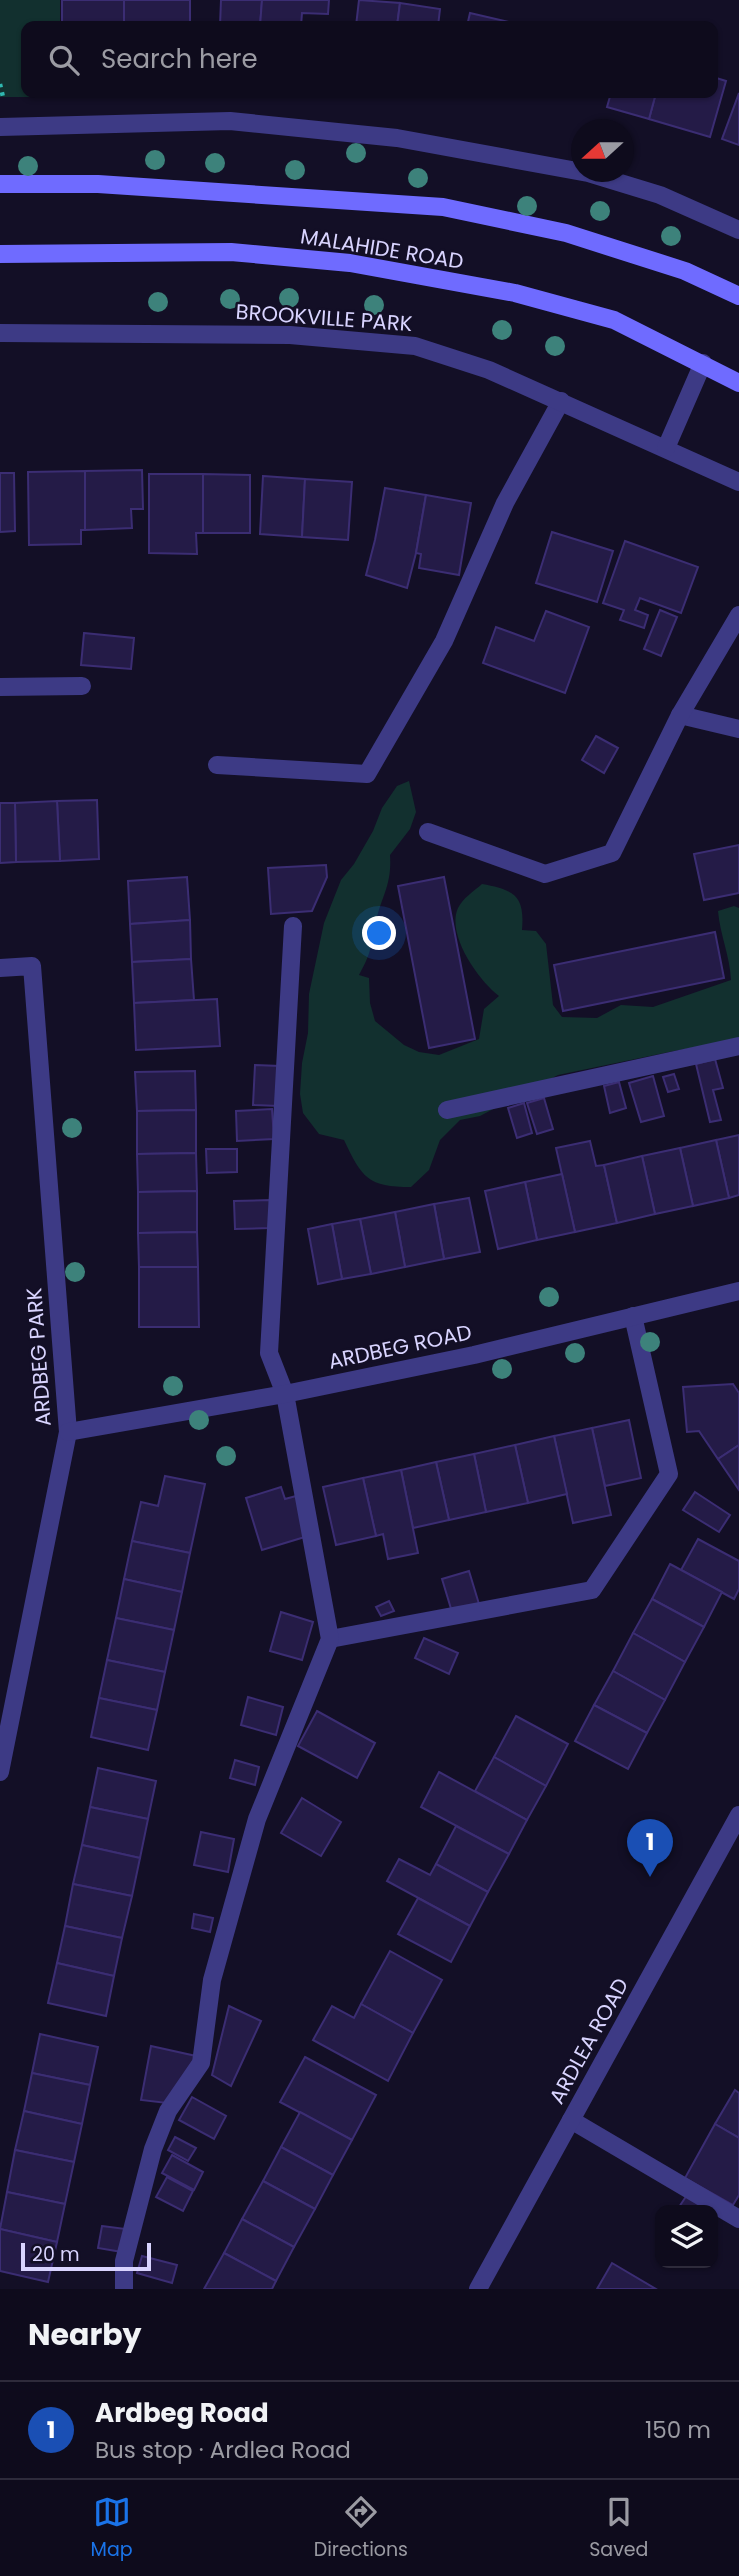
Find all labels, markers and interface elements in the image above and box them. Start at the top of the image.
search box [21,21,718,98]
icon: search [45,41,83,79]
text: Search here [101,41,258,77]
north arrow [571,119,634,182]
street label: MALAHIDE ROAD [298,221,466,276]
street label: BROOKVILLE PARK [235,297,414,338]
your location [362,916,396,950]
street label: ARDBEG PARK [19,1286,58,1427]
street label: ARDBEG ROAD [326,1317,474,1376]
pin: 1 [627,1819,673,1877]
street label: ARDLEA ROAD [542,1973,635,2109]
map controls [655,2205,718,2268]
button: layers [655,2205,718,2268]
scale bar [21,2240,150,2272]
text: 20 m [32,2241,80,2268]
text: Nearby [28,2313,142,2356]
text: Ardbeg Road [95,2395,269,2431]
text: 1 [47,2414,55,2446]
text: 150 m [645,2414,711,2446]
text: Bus stop · Ardlea Road [95,2434,351,2466]
tab: Map [91,2493,133,2564]
tab: Directions [314,2493,408,2564]
tab: Saved [589,2493,648,2564]

